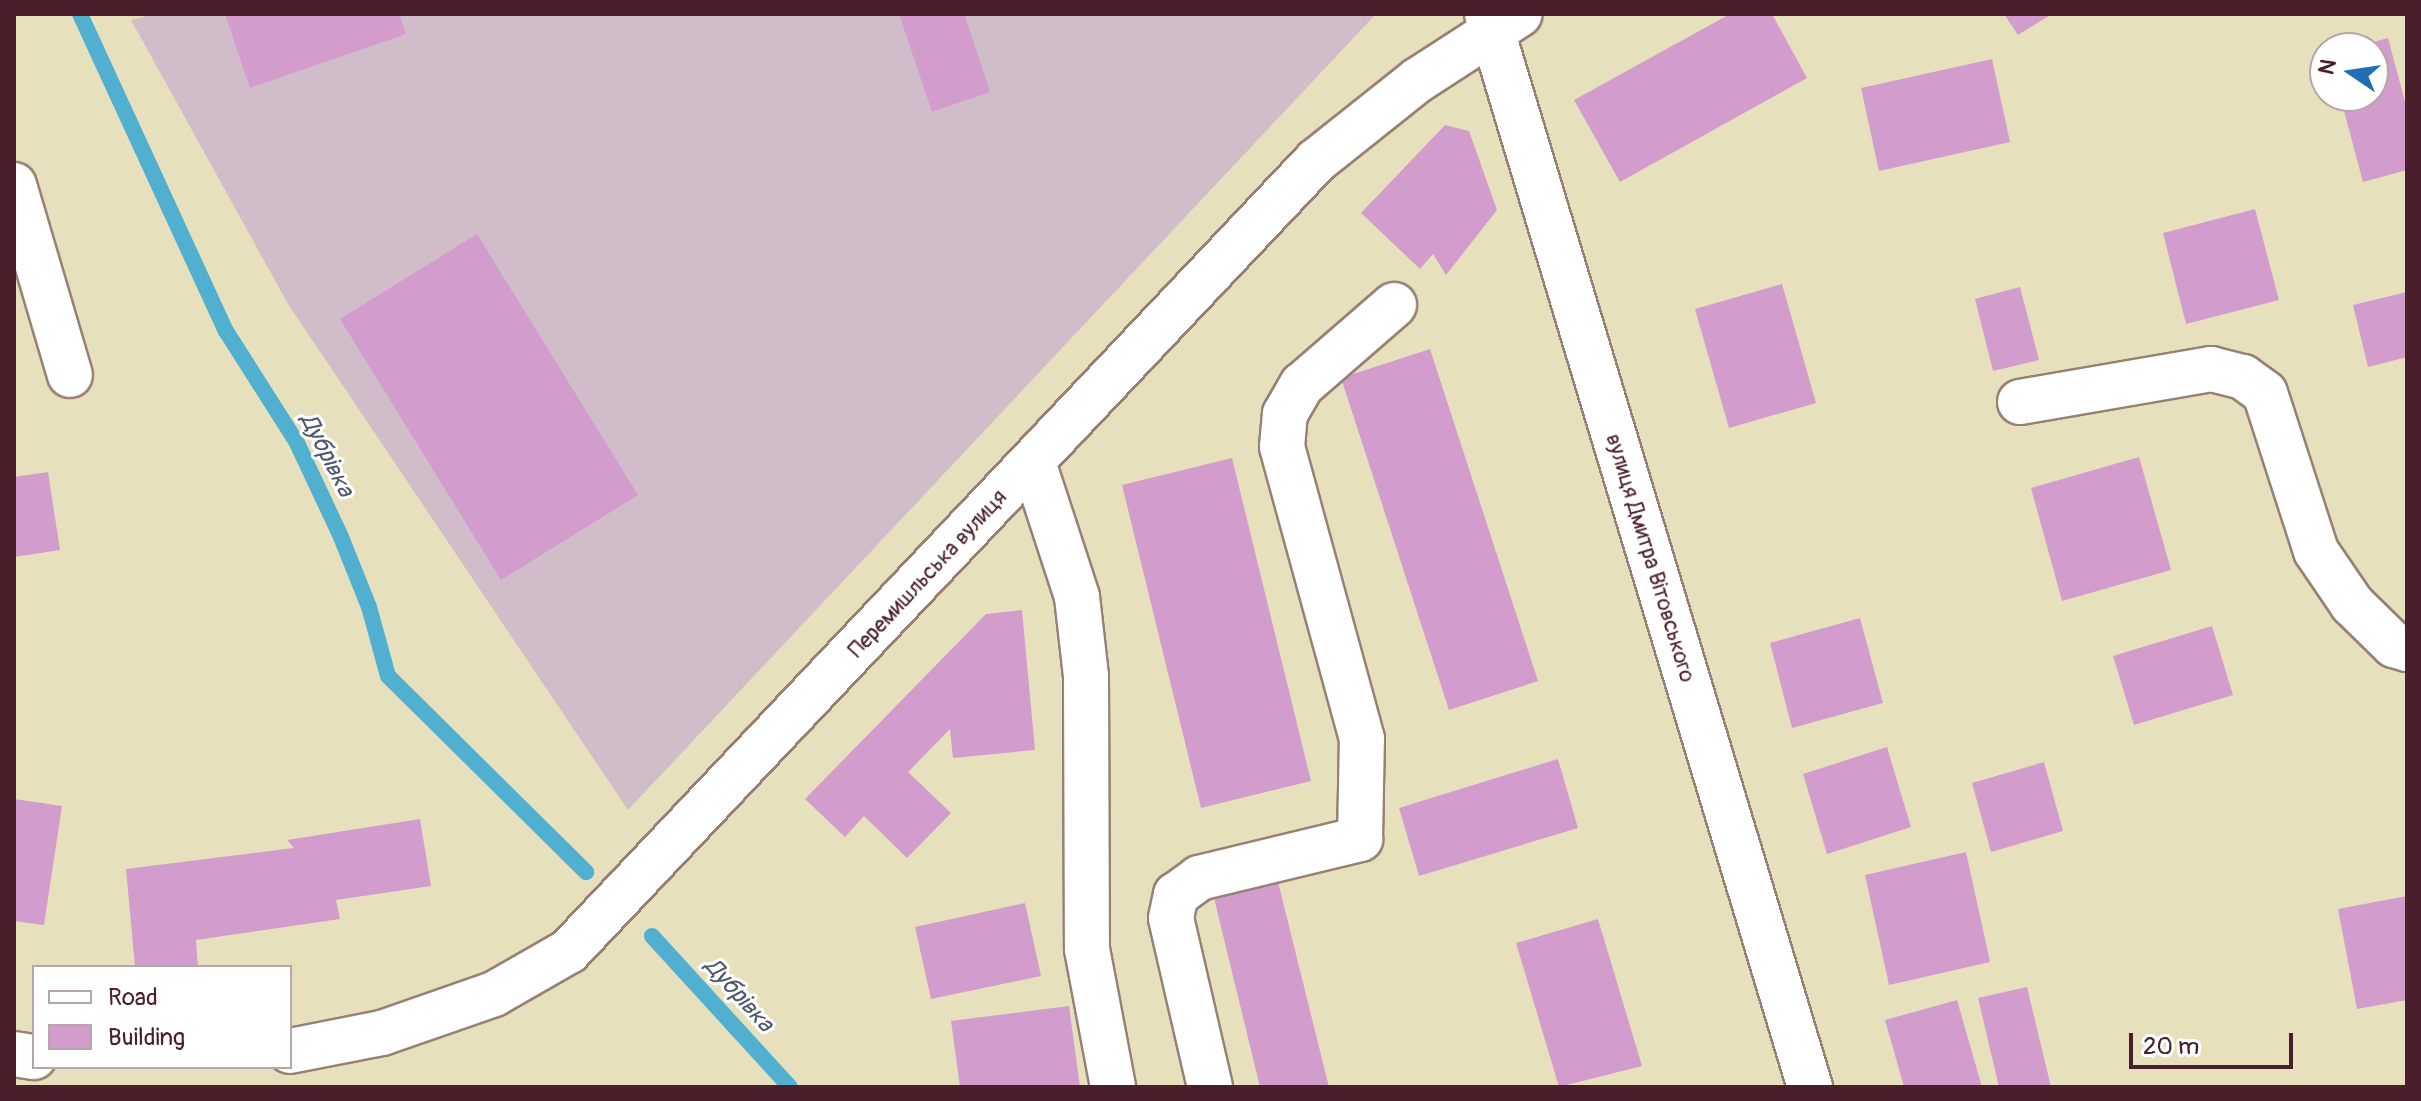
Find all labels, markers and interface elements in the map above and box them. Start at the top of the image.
north arrow [2309,32,2389,112]
text: N [2312,57,2343,77]
water label: Дубрівка [294,409,360,501]
street label: вулиця Дмитра Вітовського [1600,431,1700,685]
street label: Перемишльська вулиця [843,484,1013,664]
water label: Дубрівка [698,952,780,1038]
legend [32,965,292,1069]
text: Road [108,983,158,1012]
scale bar [2133,1017,2297,1067]
text: Building [108,1023,185,1052]
text: 20 m [2143,1032,2199,1061]

